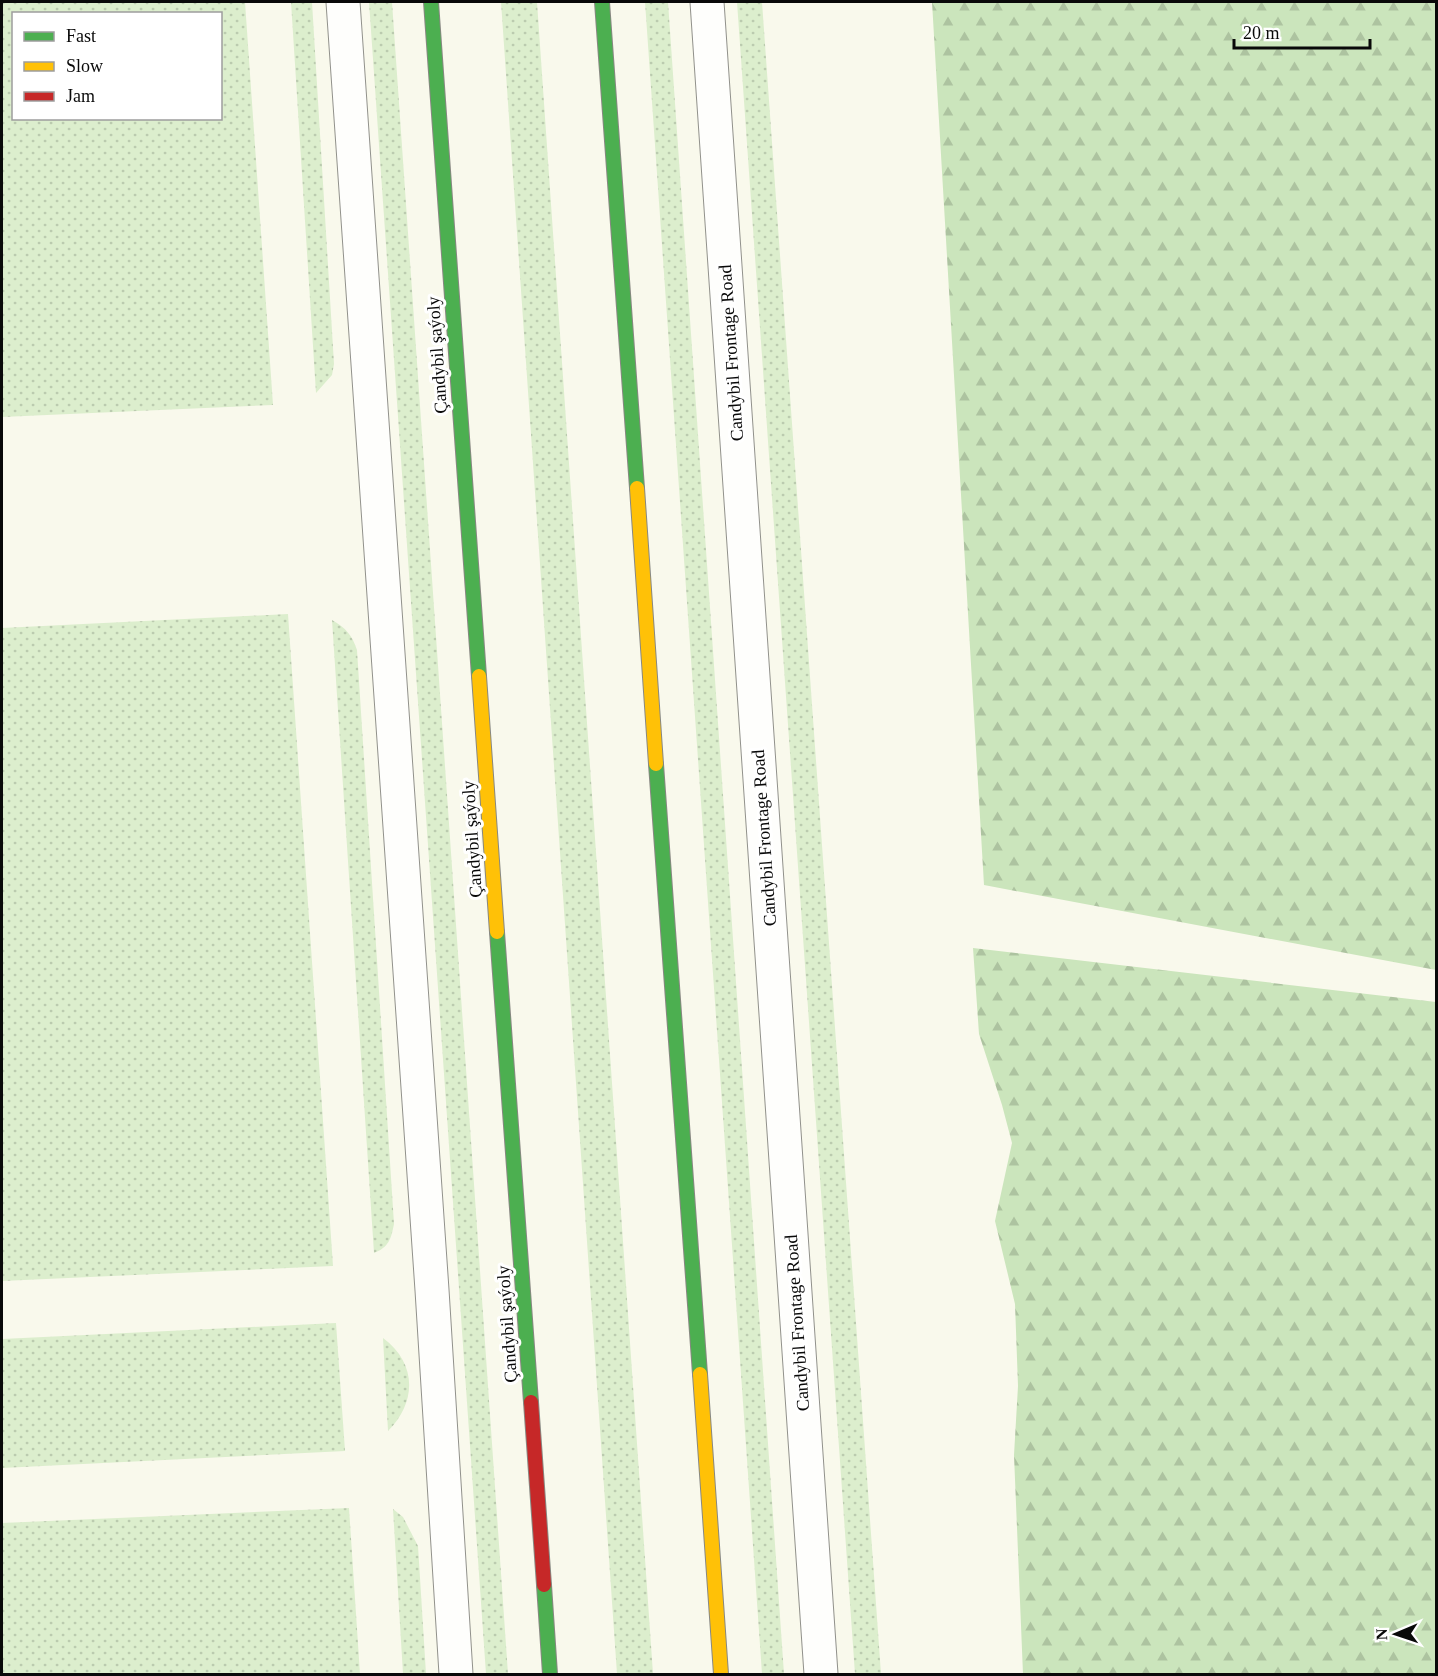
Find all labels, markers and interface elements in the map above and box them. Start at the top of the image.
legend [12,12,222,120]
scale bar [1234,12,1370,50]
text: 20 m [1243,23,1280,43]
text: Fast [66,26,96,46]
text: Slow [66,56,103,76]
text: Jam [66,86,95,106]
street label: Candybil Frontage Road [715,264,747,442]
street label: Çandybil şaýoly [423,296,451,414]
street label: Candybil Frontage Road [748,749,780,927]
street label: Çandybil şaýoly [458,780,486,898]
street label: Candybil Frontage Road [781,1234,813,1412]
street label: Çandybil şaýoly [493,1265,521,1383]
north arrow [1366,1604,1426,1664]
text: N [1373,1628,1390,1641]

